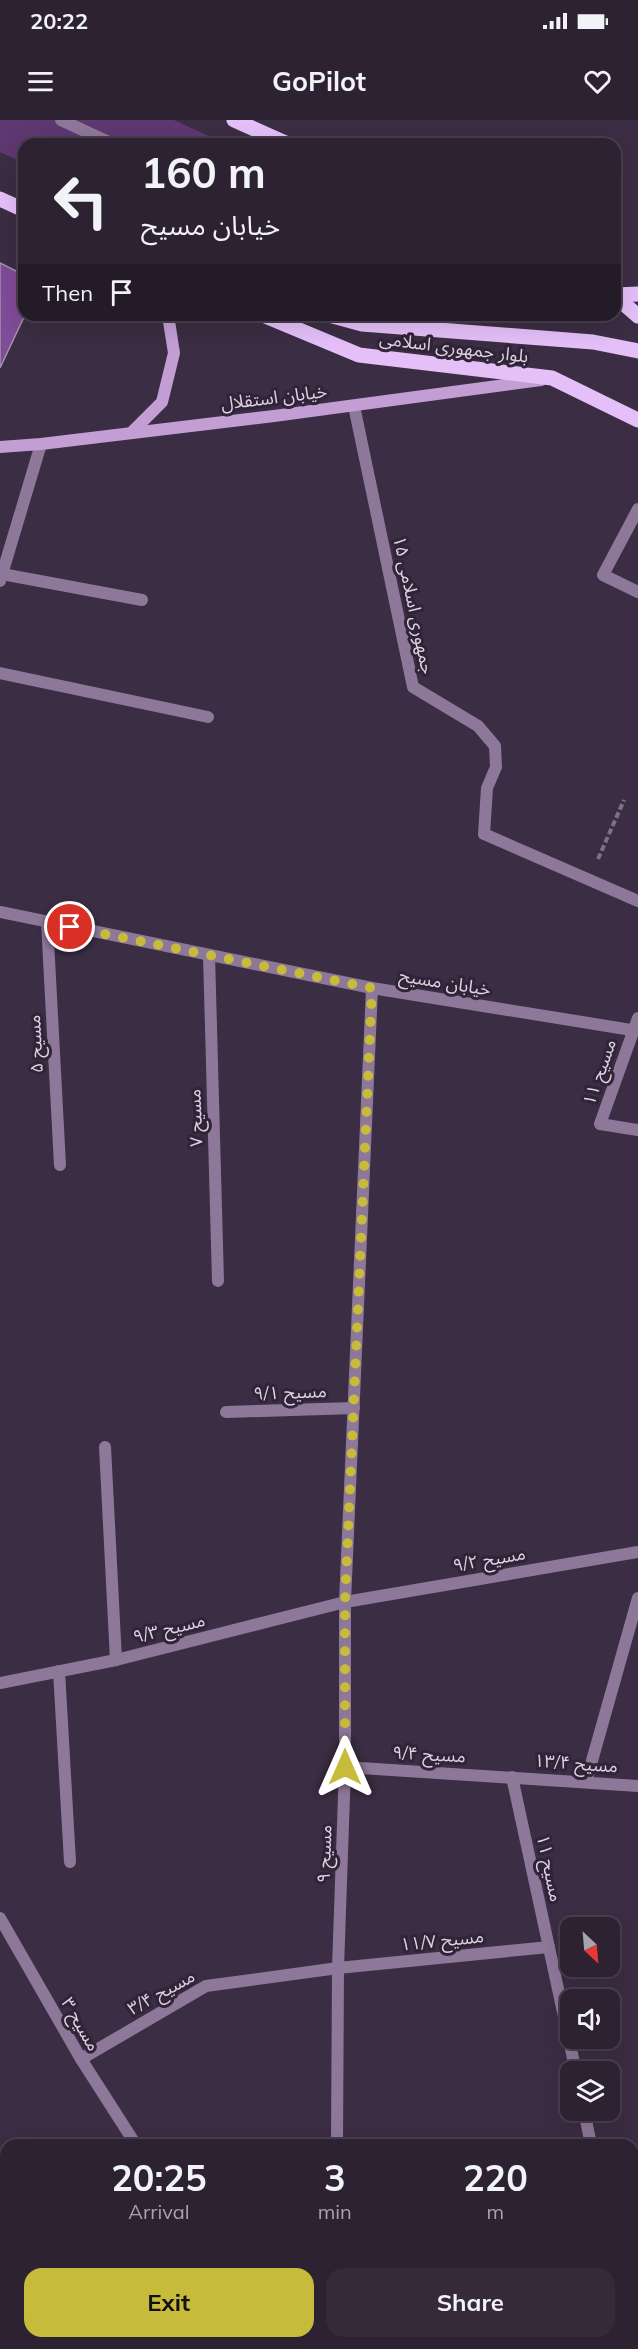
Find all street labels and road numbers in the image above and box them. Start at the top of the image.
street label: بلوار جمهوری اسلامی [378,326,530,368]
street label: خیابان استقلال [220,379,328,415]
street label: جمهوری اسلامی ۱۵ [388,534,440,676]
street label: خیابان مسیح [397,963,493,1003]
street label: مسیح ۵ [22,1014,50,1074]
street label: مسیح ۱۱ [577,1036,623,1109]
street label: مسیح ۷ [182,1088,210,1147]
street label: مسیح ۹/۱ [253,1379,327,1407]
street label: مسیح ۹/۲ [451,1541,528,1579]
street label: مسیح ۹/۳ [131,1608,208,1650]
street label: مسیح ۹/۴ [392,1741,466,1769]
street label: مسیح ۱۳/۴ [533,1749,619,1779]
street label: مسیح ۹ [311,1825,339,1884]
street label: مسیح ۱۱ [530,1832,568,1904]
street label: مسیح ۱۱/۷ [399,1924,485,1958]
street label: مسیح ۳/۴ [123,1964,200,2022]
street label: مسیح ۳ [55,1993,105,2056]

